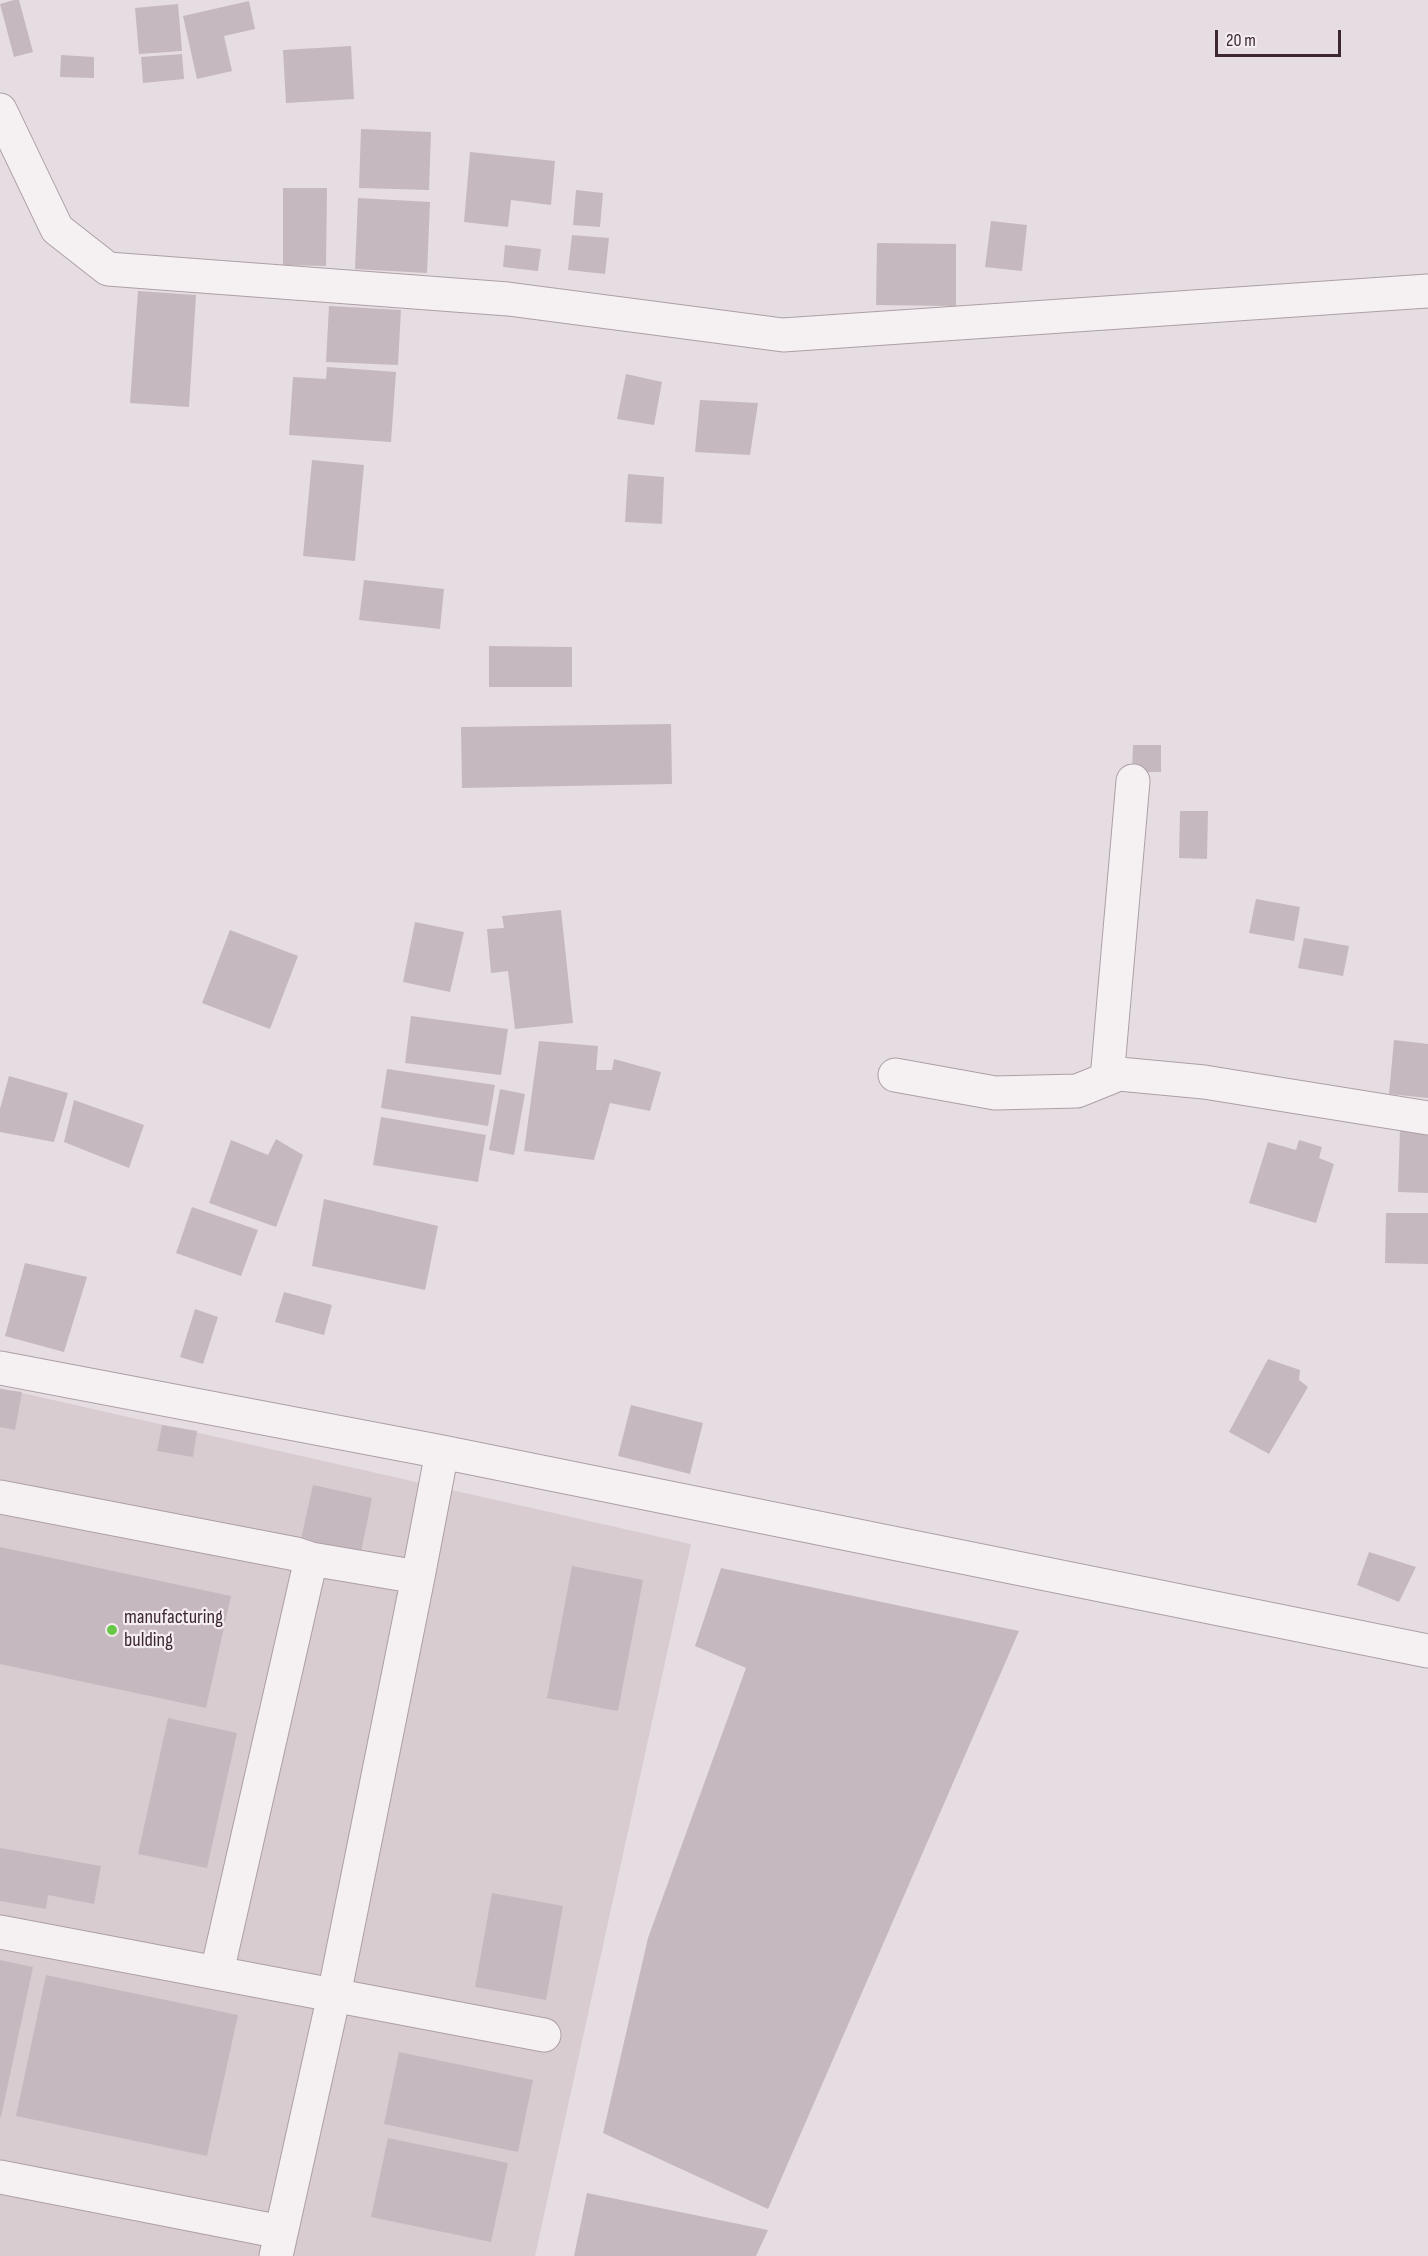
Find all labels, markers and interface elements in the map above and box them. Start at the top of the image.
scale bar [1218,18,1344,56]
text: 20 m [1226,30,1256,51]
place label: manufacturing bulding [124,1606,223,1653]
marker: manufacturing bulding [105,1623,119,1637]

